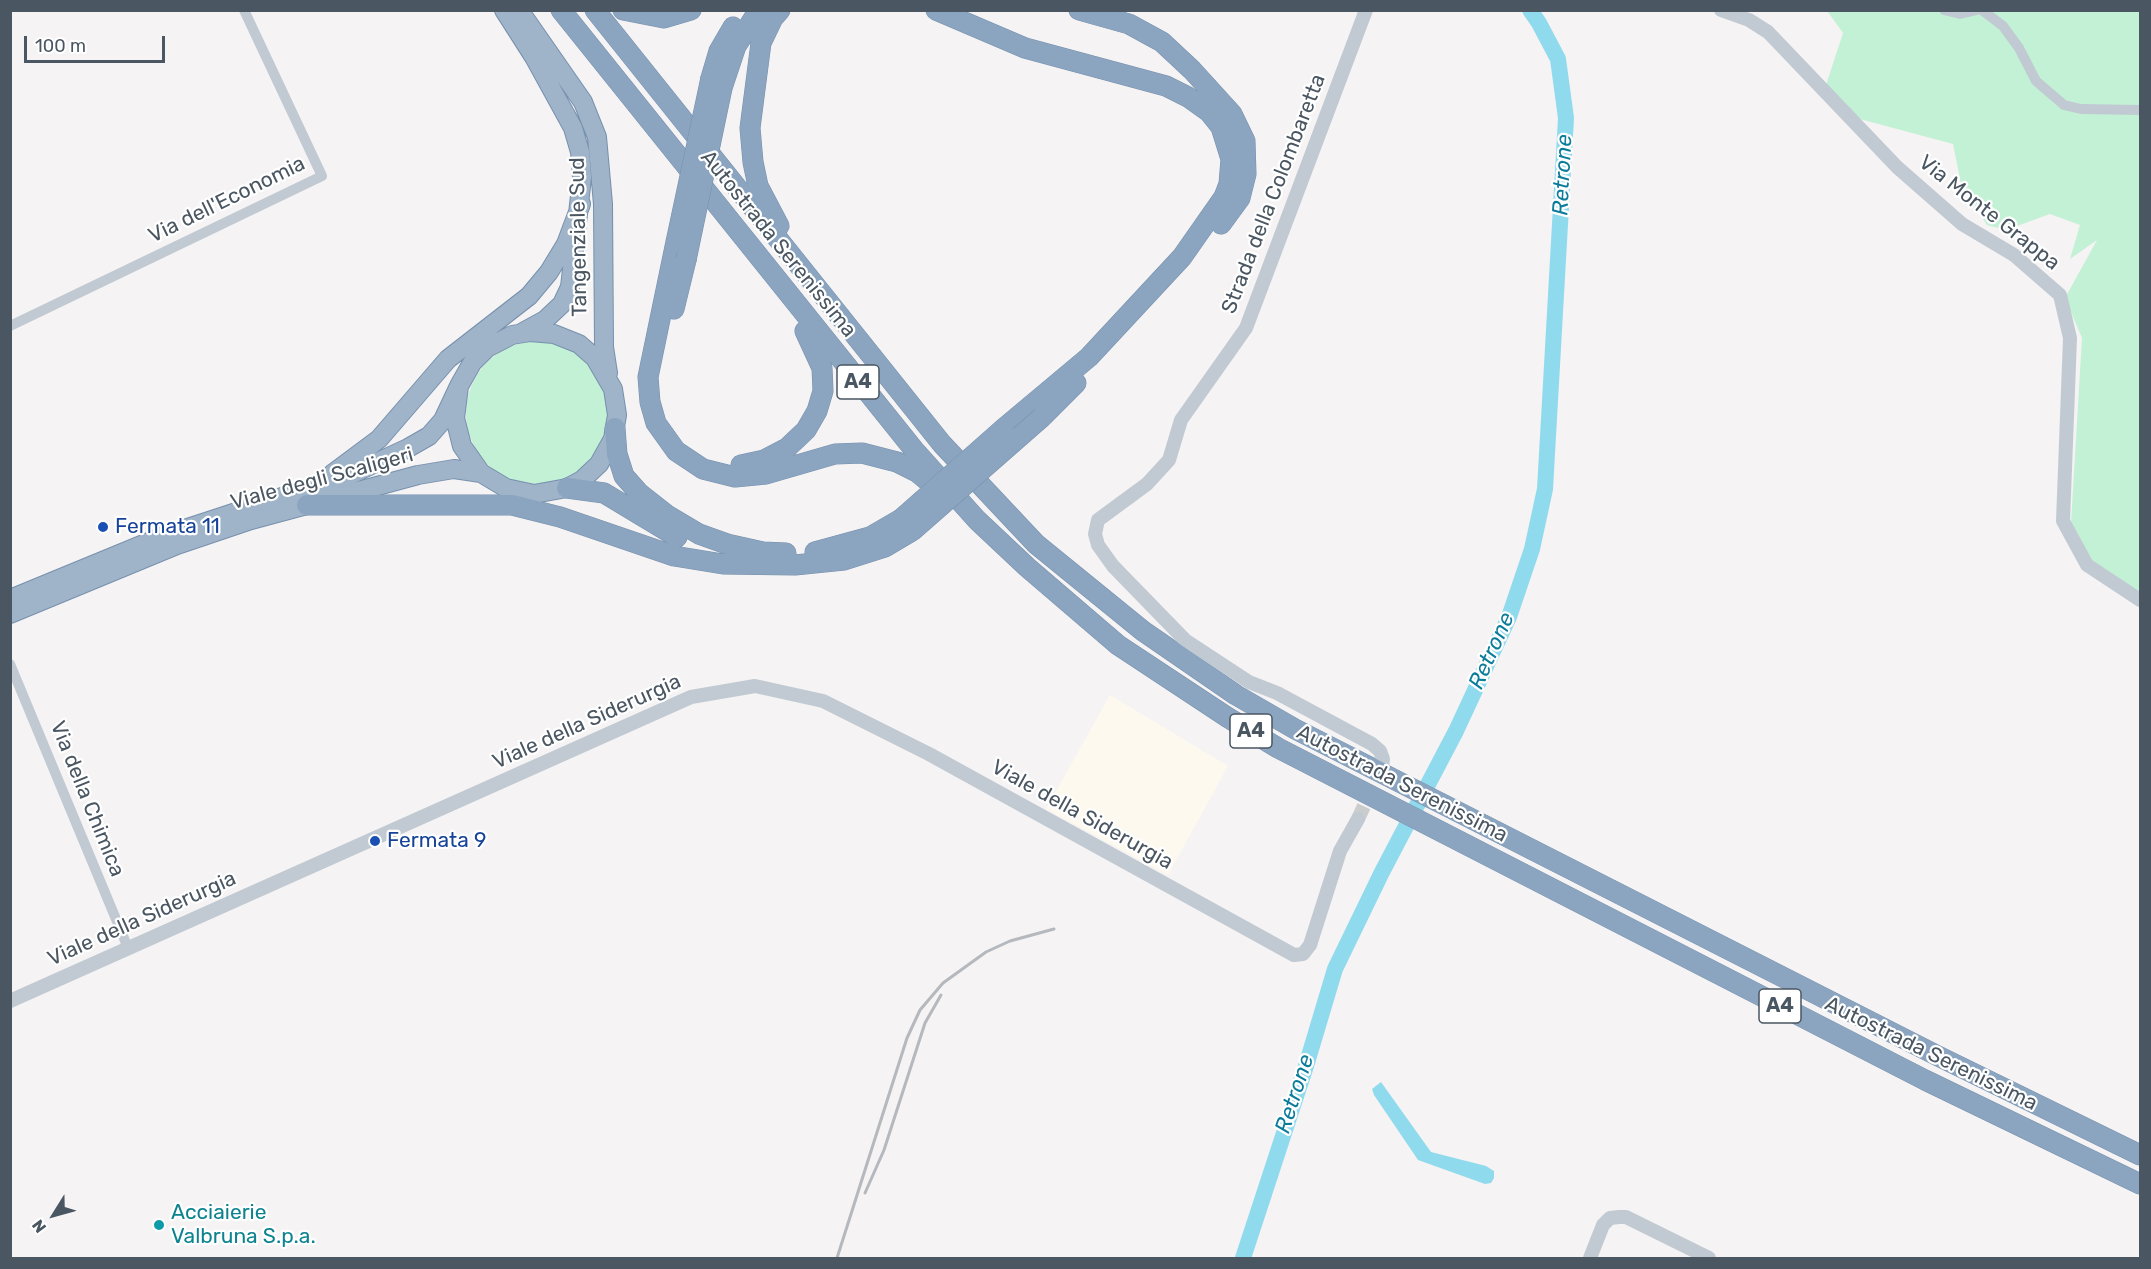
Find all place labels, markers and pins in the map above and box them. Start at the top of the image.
place label: Fermata 11 [115,514,220,540]
marker: Fermata 11 [96,520,110,534]
place label: Fermata 9 [387,828,486,854]
marker: Fermata 9 [368,834,382,848]
place label: Acciaierie Valbruna S.p.a. [171,1200,316,1250]
marker: Acciaierie Valbruna S.p.a. [152,1218,166,1232]

